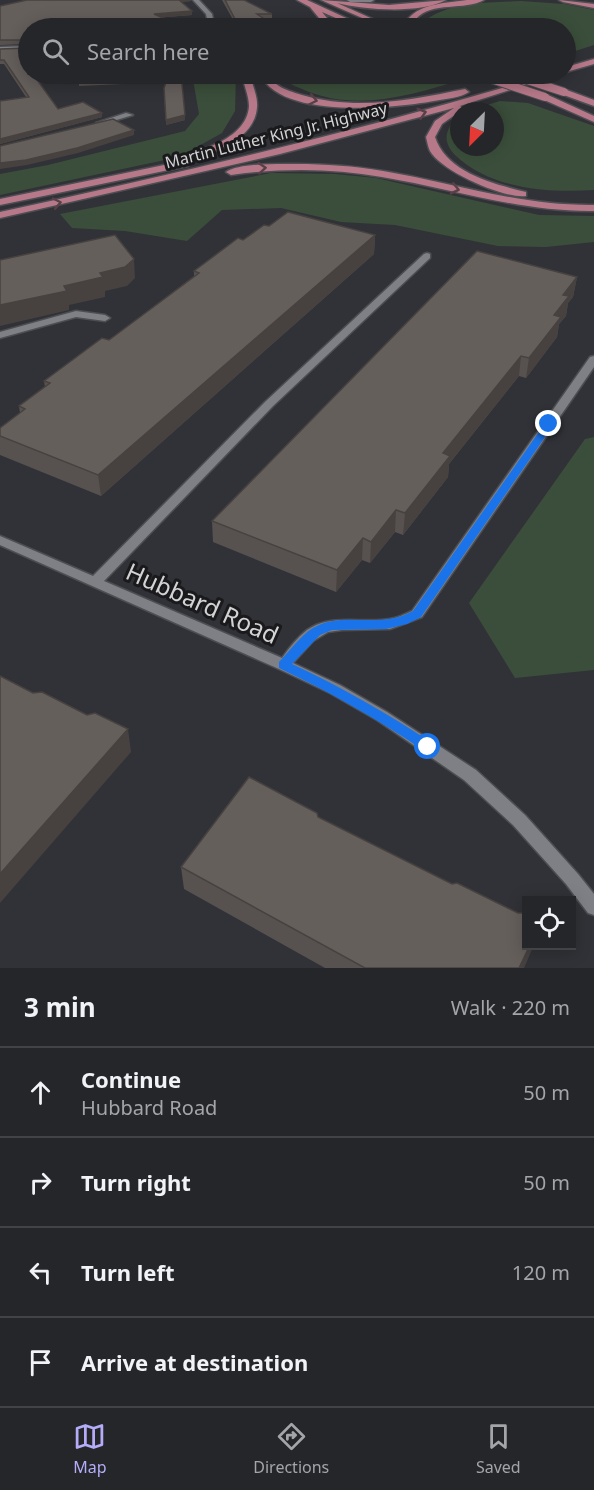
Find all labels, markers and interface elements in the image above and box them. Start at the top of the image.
search box [18,18,576,84]
icon: search [39,35,72,68]
text: Search here [87,36,209,66]
one-way arrow [308,93,318,106]
street label: Martin Luther King Jr. Highway [163,97,390,173]
north arrow [450,102,504,156]
one-way arrow [417,108,427,121]
one-way arrow [257,162,267,175]
one-way arrow [450,182,460,195]
one-way arrow [52,197,62,210]
route end [535,410,561,436]
street label: Hubbard Road [121,554,284,651]
route start [414,733,440,759]
map controls [522,896,576,950]
button: locate [522,896,576,950]
text: 3 min [24,989,96,1025]
text: Walk · 220 m [451,994,570,1021]
text: Continue [81,1064,181,1094]
icon: ahead [24,1076,57,1109]
text: 50 m [523,1079,570,1106]
text: Hubbard Road [81,1094,217,1121]
icon: right [24,1166,57,1199]
text: Turn right [81,1167,191,1197]
text: 50 m [523,1169,570,1196]
icon: left [24,1256,57,1289]
text: Turn left [81,1257,175,1287]
text: 120 m [512,1259,570,1286]
icon: arrive [24,1346,57,1379]
text: Arrive at destination [81,1347,308,1377]
tab: Map [73,1420,107,1478]
tab: Directions [253,1420,329,1478]
tab: Saved [476,1420,521,1478]

